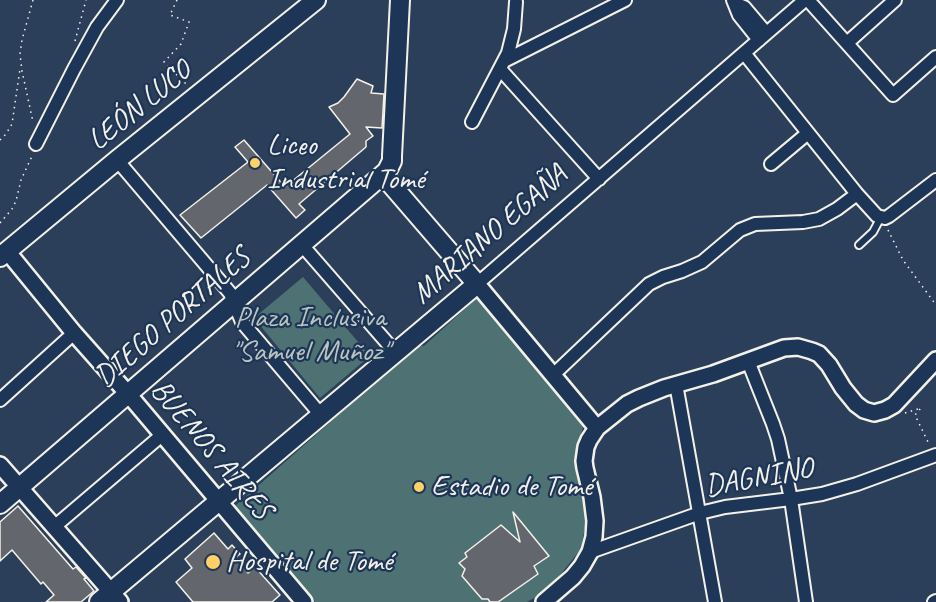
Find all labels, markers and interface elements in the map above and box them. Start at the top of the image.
street label: LEÓN LUCO [81,53,199,159]
place label: Liceo Industrial Tomé [267,128,424,198]
marker: Liceo Industrial Tomé [248,156,262,170]
street label: MARIANO EGAÑA [405,158,575,312]
street label: DIEGO PORTALES [88,241,258,395]
park label: Plaza Inclusiva "Samuel Muñoz" [231,300,389,370]
street label: BUENOS AIRES [142,373,280,527]
street label: DAGNINO [702,451,816,505]
place label: Estadio de Tomé [431,469,592,505]
marker: Estadio de Tomé [412,480,426,494]
place label: Hospital de Tomé [226,544,392,580]
marker: Hospital de Tomé [204,553,222,571]

